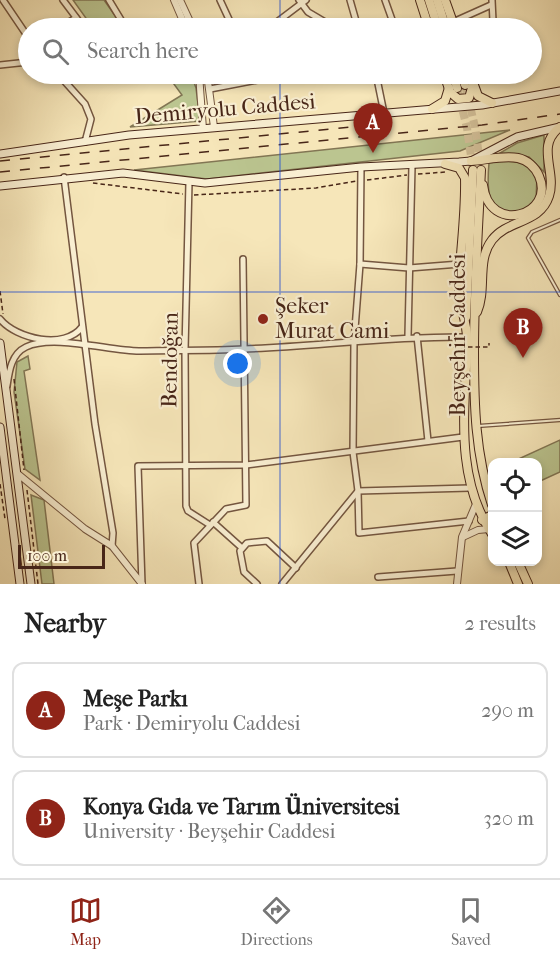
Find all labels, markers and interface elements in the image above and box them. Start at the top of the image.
search box [18,18,542,84]
icon: search [39,35,72,68]
text: Search here [87,38,199,64]
street label: Demiryolu Caddesi [133,88,317,130]
pin: A [354,104,392,153]
street label: Beyşehir Caddesi [445,253,471,416]
place label: Şeker Murat Cami [275,293,390,344]
pin: B [504,308,542,358]
street label: Bendoğan [156,312,184,408]
marker: Şeker Murat Cami [256,312,270,326]
your location [223,349,252,378]
map controls [488,458,542,566]
button: locate [488,458,542,512]
button: layers [488,512,542,566]
scale bar [18,542,105,570]
text: 100 m [27,546,67,565]
text: Nearby [24,608,106,639]
text: 2 results [465,612,536,635]
text: Meşe Parkı [83,686,188,712]
text: A [39,699,52,722]
text: 290 m [481,699,534,722]
text: Park · Demiryolu Caddesi [83,712,300,735]
text: Konya Gıda ve Tarım Üniversitesi [83,794,400,820]
text: B [39,807,52,830]
text: 320 m [484,807,534,830]
text: University · Beyşehir Caddesi [83,820,335,843]
tab: Map [69,894,102,949]
tab: Directions [241,894,313,949]
tab: Saved [451,894,491,949]

